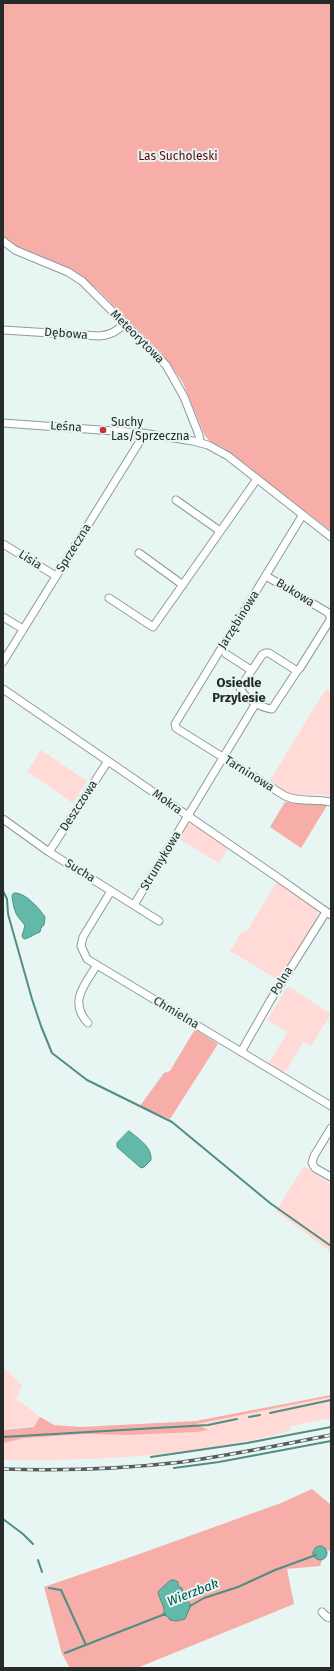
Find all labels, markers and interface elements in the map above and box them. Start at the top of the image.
park label: Las Sucholeski [138,150,218,164]
street label: Meteorytowa [107,307,167,367]
street label: Dębowa [44,325,88,343]
place label: Suchy Las/Sprzeczna [111,416,190,444]
street label: Leśna [50,419,82,435]
marker: Suchy Las/Sprzeczna [98,425,108,435]
street label: Sprzeczna [53,521,95,575]
street label: Lisia [16,547,44,573]
street label: Bukowa [273,576,317,610]
street label: Jarzębinowa [215,588,263,652]
district label: Osiedle Przylesie [212,675,266,706]
street label: Tarninowa [221,753,277,795]
street label: Deszczowa [57,778,101,834]
street label: Mokra [149,786,185,818]
street label: Strumykowa [138,829,184,893]
street label: Sucha [62,856,98,886]
street label: Polna [268,964,296,998]
street label: Chmielna [150,994,202,1032]
water label: Wierzbak [165,1576,221,1610]

